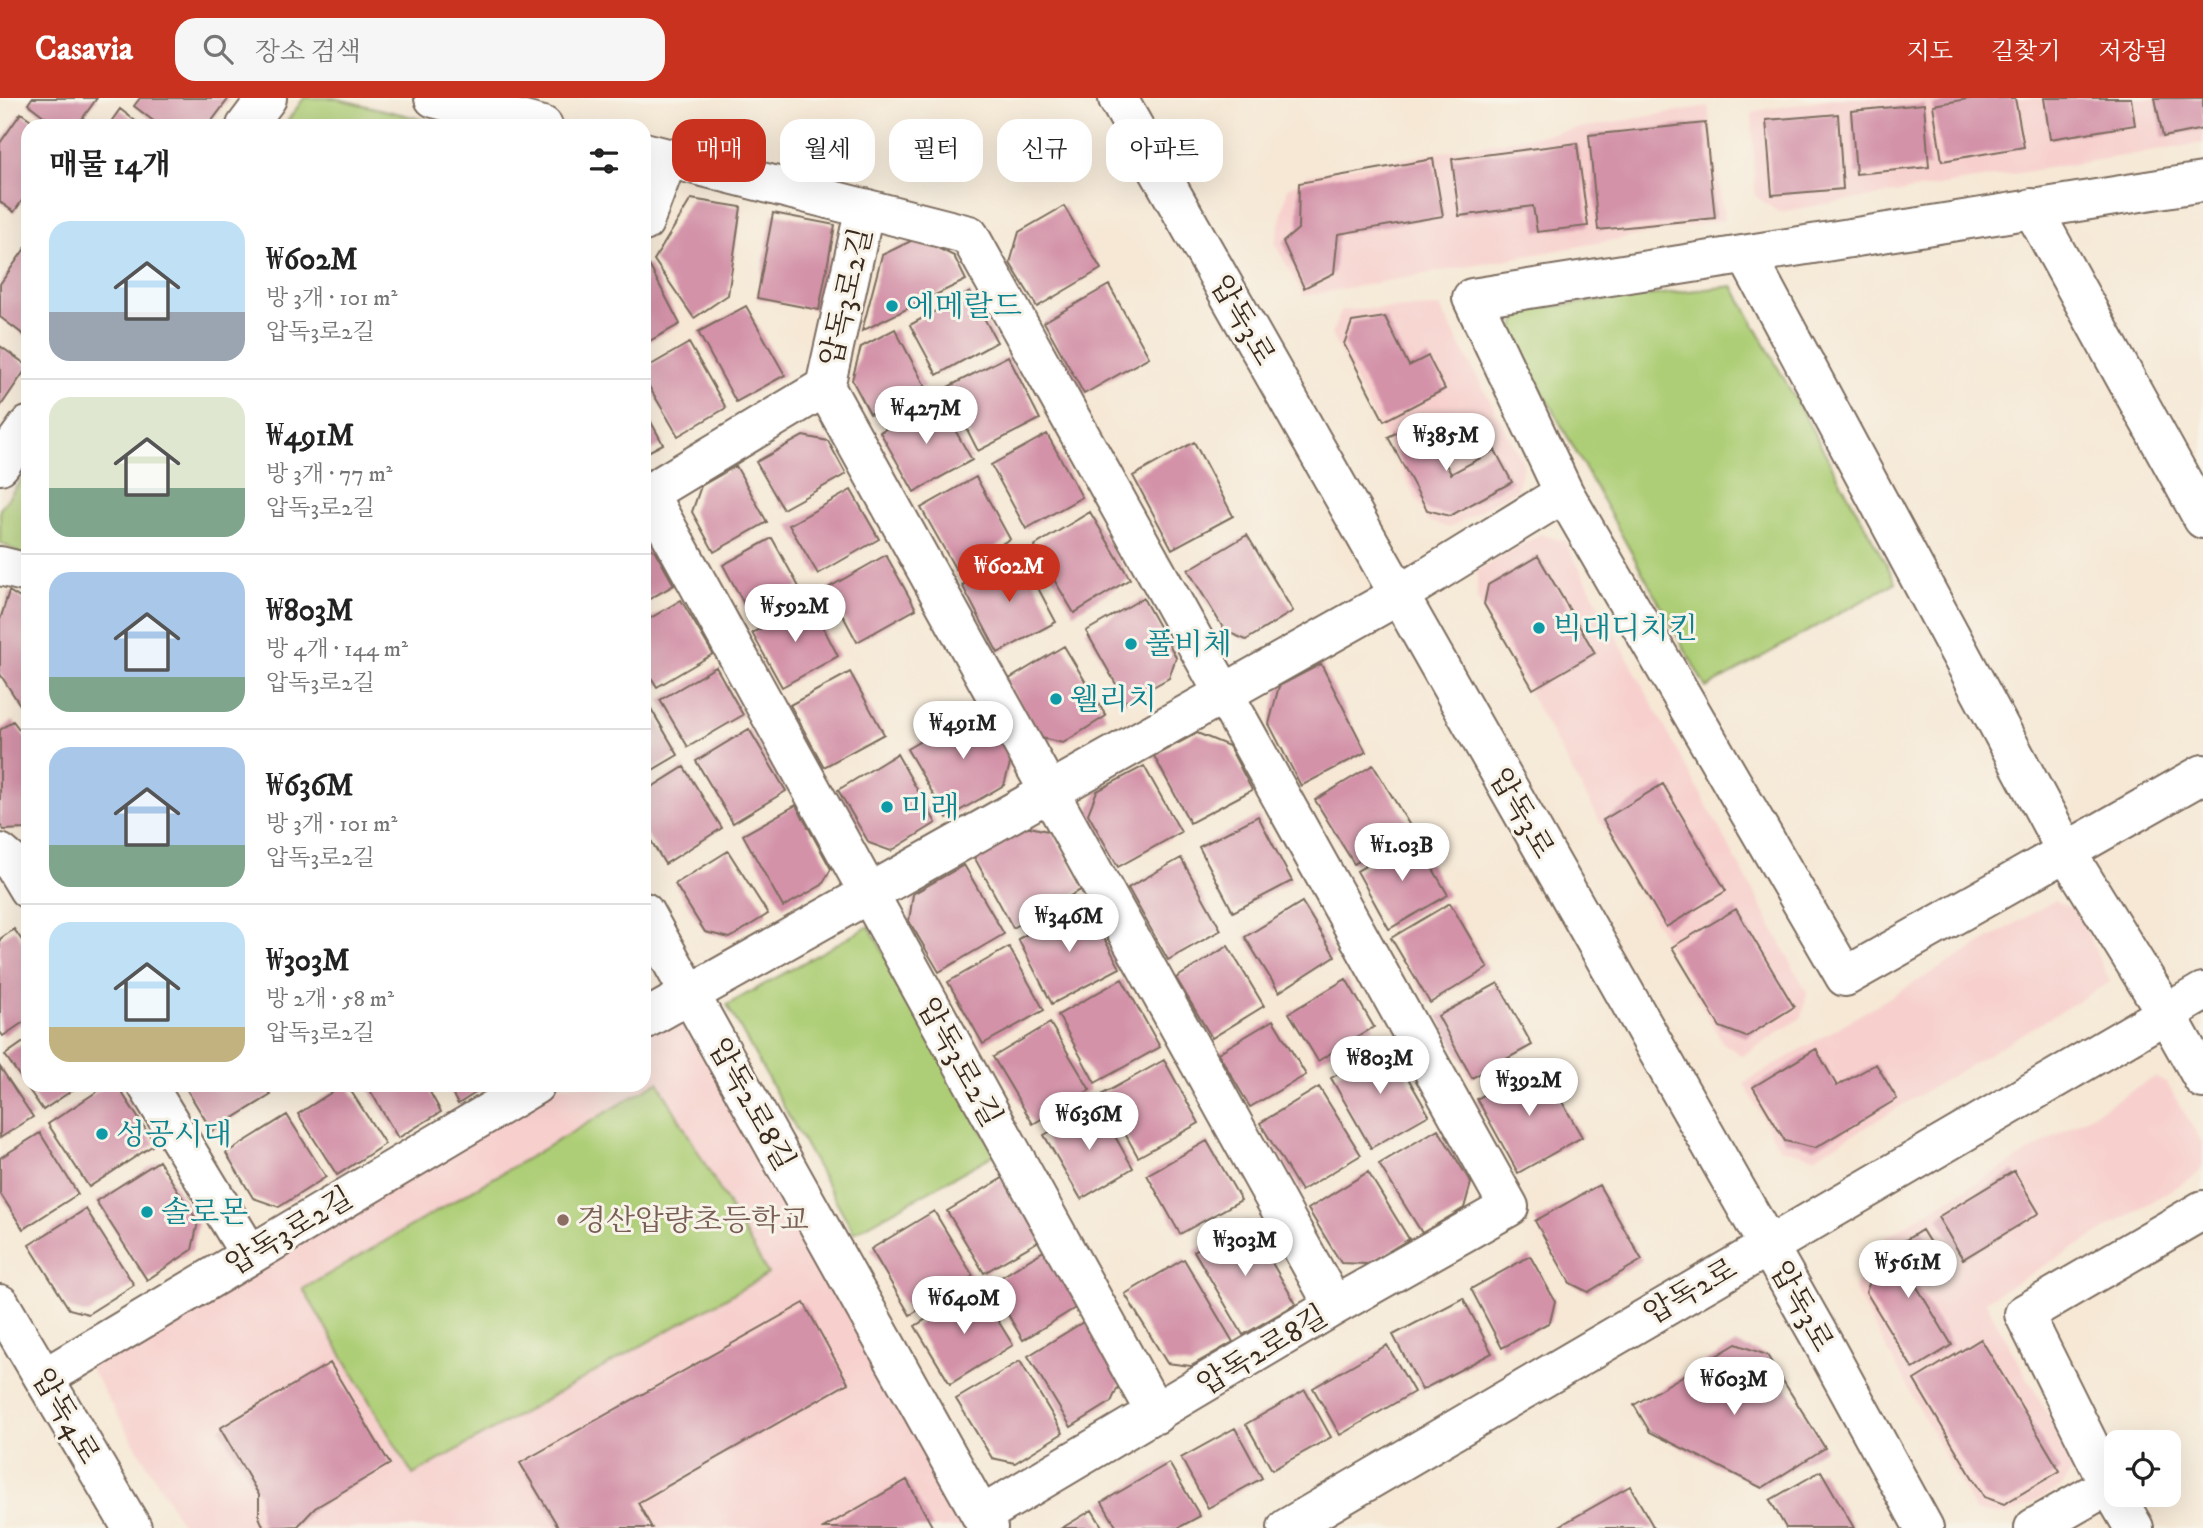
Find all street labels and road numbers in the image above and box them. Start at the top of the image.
street label: 압독3로2길 [813,224,881,371]
street label: 압독3로 [1201,269,1282,373]
street label: 압독3로 [1480,762,1561,866]
street label: 압독3로2길 [908,992,1009,1134]
street label: 압독2로8길 [699,1032,802,1177]
street label: 압독3로2길 [219,1180,360,1285]
street label: 압독2로 [1637,1251,1744,1334]
street label: 압독3로 [1761,1255,1841,1359]
street label: 압독2로8길 [1191,1298,1335,1405]
street label: 압독4로 [23,1362,107,1471]

